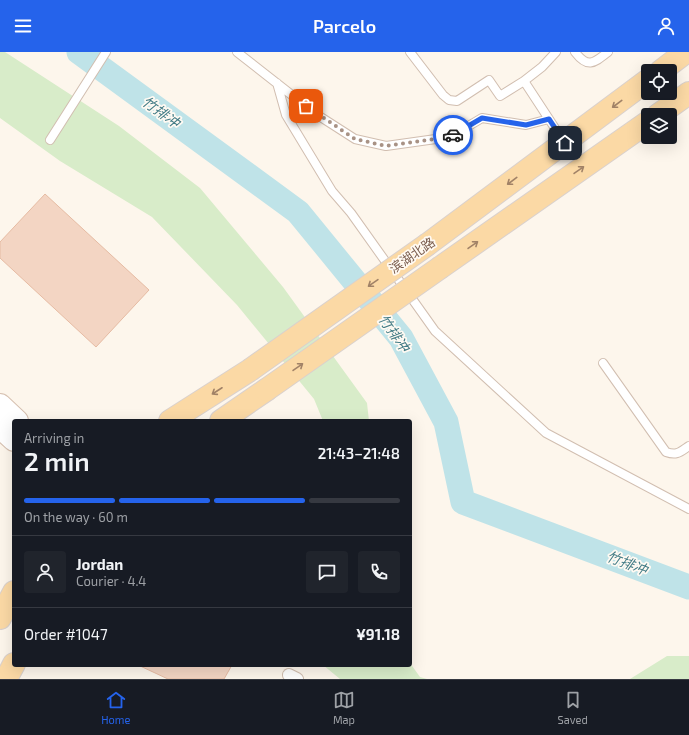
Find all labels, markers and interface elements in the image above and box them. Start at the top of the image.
icon: menu [12,15,34,37]
text: Parcelo [313,15,376,37]
icon: person [655,15,677,37]
map controls [641,64,677,144]
button: locate [641,64,677,100]
pin [289,89,323,123]
water label: 竹排冲 [139,92,185,132]
icon: bag [295,95,317,117]
one-way arrow [611,100,622,108]
button: layers [641,108,677,144]
courier [433,115,473,155]
icon: car [442,124,464,146]
pin [548,126,582,160]
icon: home [554,132,576,154]
one-way arrow [574,166,585,174]
one-way arrow [507,177,518,186]
street label: 滨湖北路 [386,234,438,276]
one-way arrow [467,241,478,249]
one-way arrow [368,279,379,287]
water label: 竹排冲 [375,311,415,356]
one-way arrow [292,363,303,371]
one-way arrow [211,387,223,395]
text: Arriving in [24,430,84,446]
text: 21:43–21:48 [318,444,400,462]
text: 2 min [24,445,90,476]
text: On the way · 60 m [24,509,128,525]
water label: 竹排冲 [605,547,652,579]
button: person [24,551,66,593]
button: chat [306,551,348,593]
button: phone [358,551,400,593]
text: Jordan [76,555,123,573]
text: Courier · 4.4 [76,573,146,589]
text: Order #1047 [24,625,108,643]
text: ¥91.18 [356,625,400,643]
tab: Home [101,689,130,726]
tab: Map [333,689,355,726]
tab: Saved [558,689,588,726]

